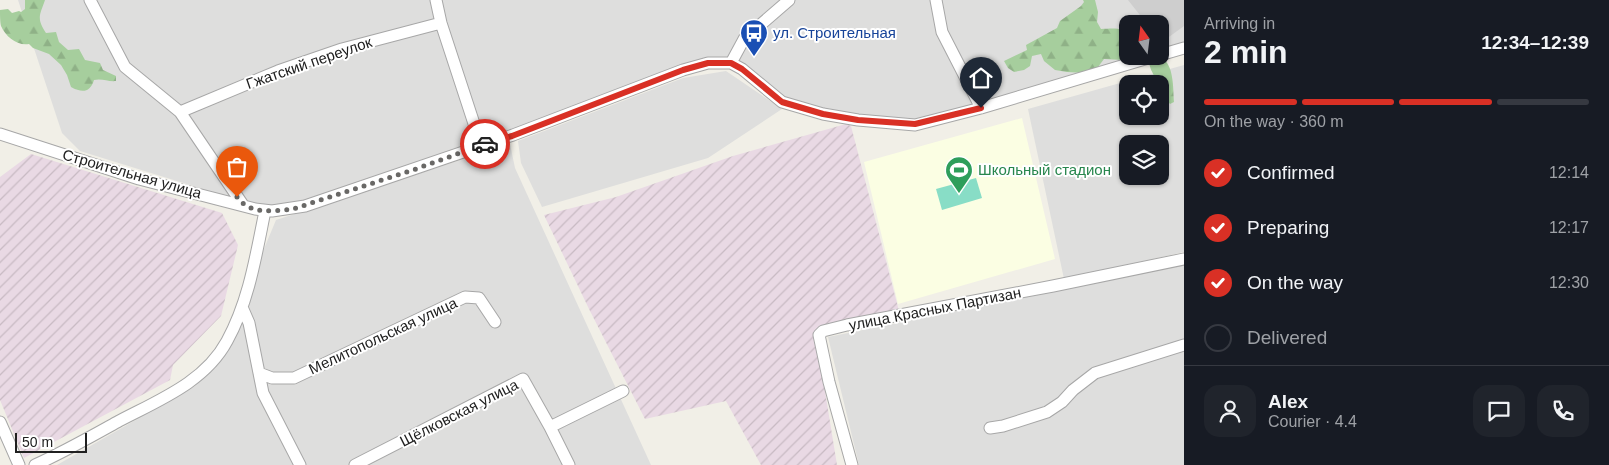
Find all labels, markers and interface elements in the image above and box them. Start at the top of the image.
north arrow [1119,15,1169,65]
map controls [1119,15,1169,185]
text: Arriving in [1204,15,1275,32]
bus stop icon: ул. Строительная [739,18,769,57]
place label: ул. Строительная [773,24,896,41]
text: 12:34–12:39 [1481,32,1589,53]
street label: Гжатский переулок [244,33,374,92]
text: 2 min [1204,34,1288,70]
pin [960,57,1002,108]
icon: home [967,64,995,92]
button: locate [1119,75,1169,125]
text: On the way · 360 m [1204,113,1344,130]
courier [460,119,510,169]
icon: car [471,130,499,158]
button: layers [1119,135,1169,185]
street label: Строительная улица [61,145,204,202]
pin [216,146,258,197]
icon: bag [223,153,251,181]
sports icon: Школьный стадион [944,155,974,194]
icon: check [1204,159,1232,187]
place label: Школьный стадион [978,161,1111,178]
text: Confirmed [1247,162,1335,183]
text: 12:14 [1549,164,1589,181]
icon: check [1204,214,1232,242]
text: Preparing [1247,217,1329,238]
text: 12:17 [1549,219,1589,236]
icon: check [1204,269,1232,297]
text: On the way [1247,272,1343,293]
text: 12:30 [1549,274,1589,291]
street label: улица Красных Партизан [847,283,1022,334]
street label: Мелитопольская улица [306,293,460,377]
text: Delivered [1247,327,1327,348]
street label: Щёлковская улица [397,375,521,450]
button: person [1204,385,1256,437]
button: chat [1473,385,1525,437]
button: phone [1537,385,1589,437]
text: Alex [1268,391,1308,412]
text: Courier · 4.4 [1268,413,1357,430]
scale bar [15,430,88,453]
text: 50 m [22,434,53,450]

